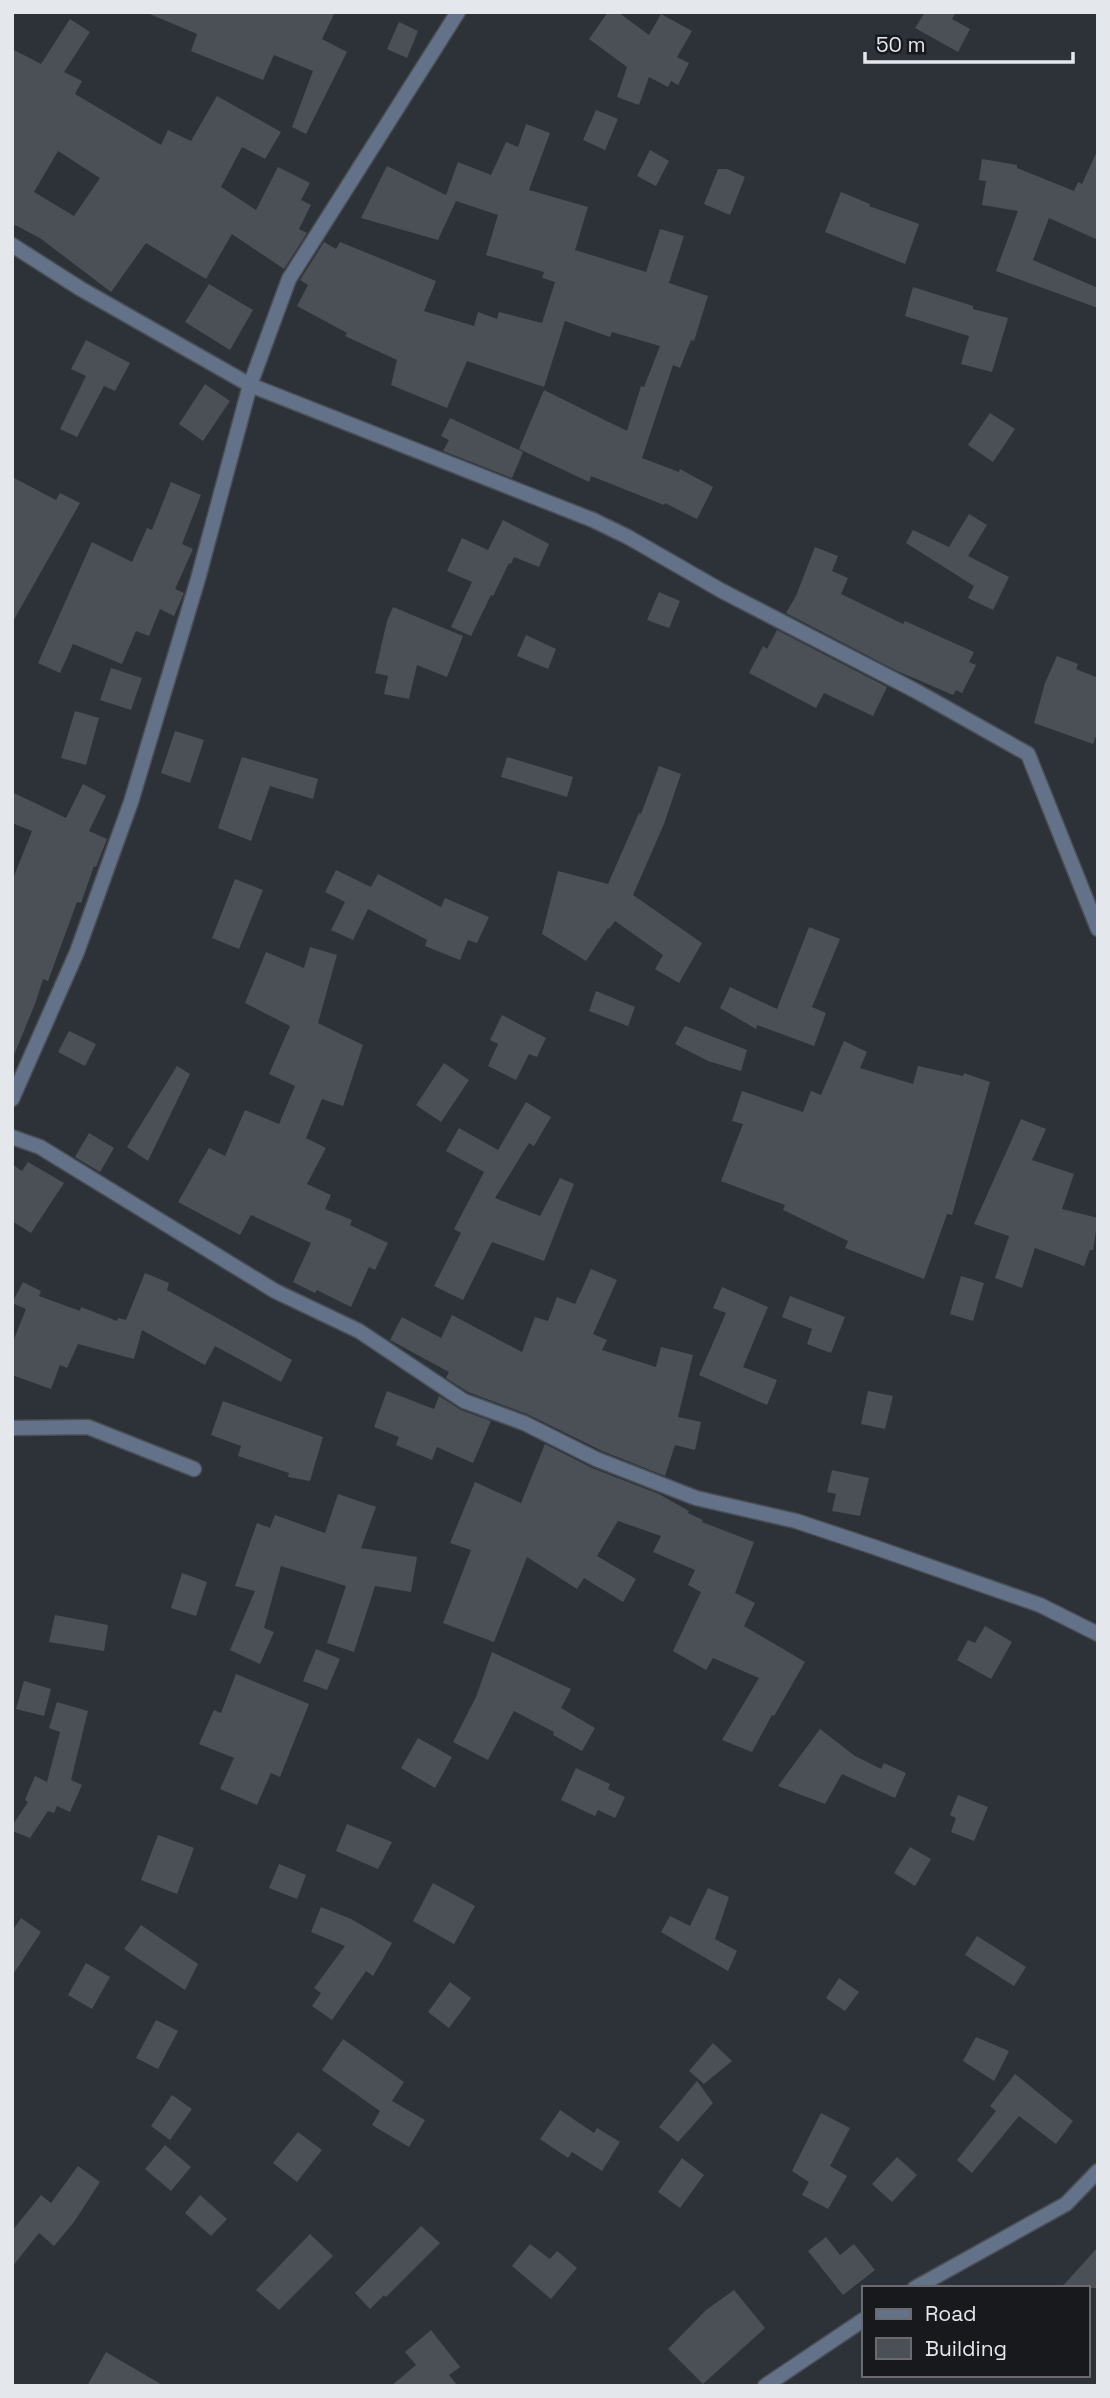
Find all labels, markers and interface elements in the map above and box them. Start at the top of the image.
scale bar [865,21,1073,65]
text: 50 m [876,31,926,58]
legend [862,2286,1089,2377]
text: Road [925,2300,977,2327]
text: Building [925,2335,1007,2362]

